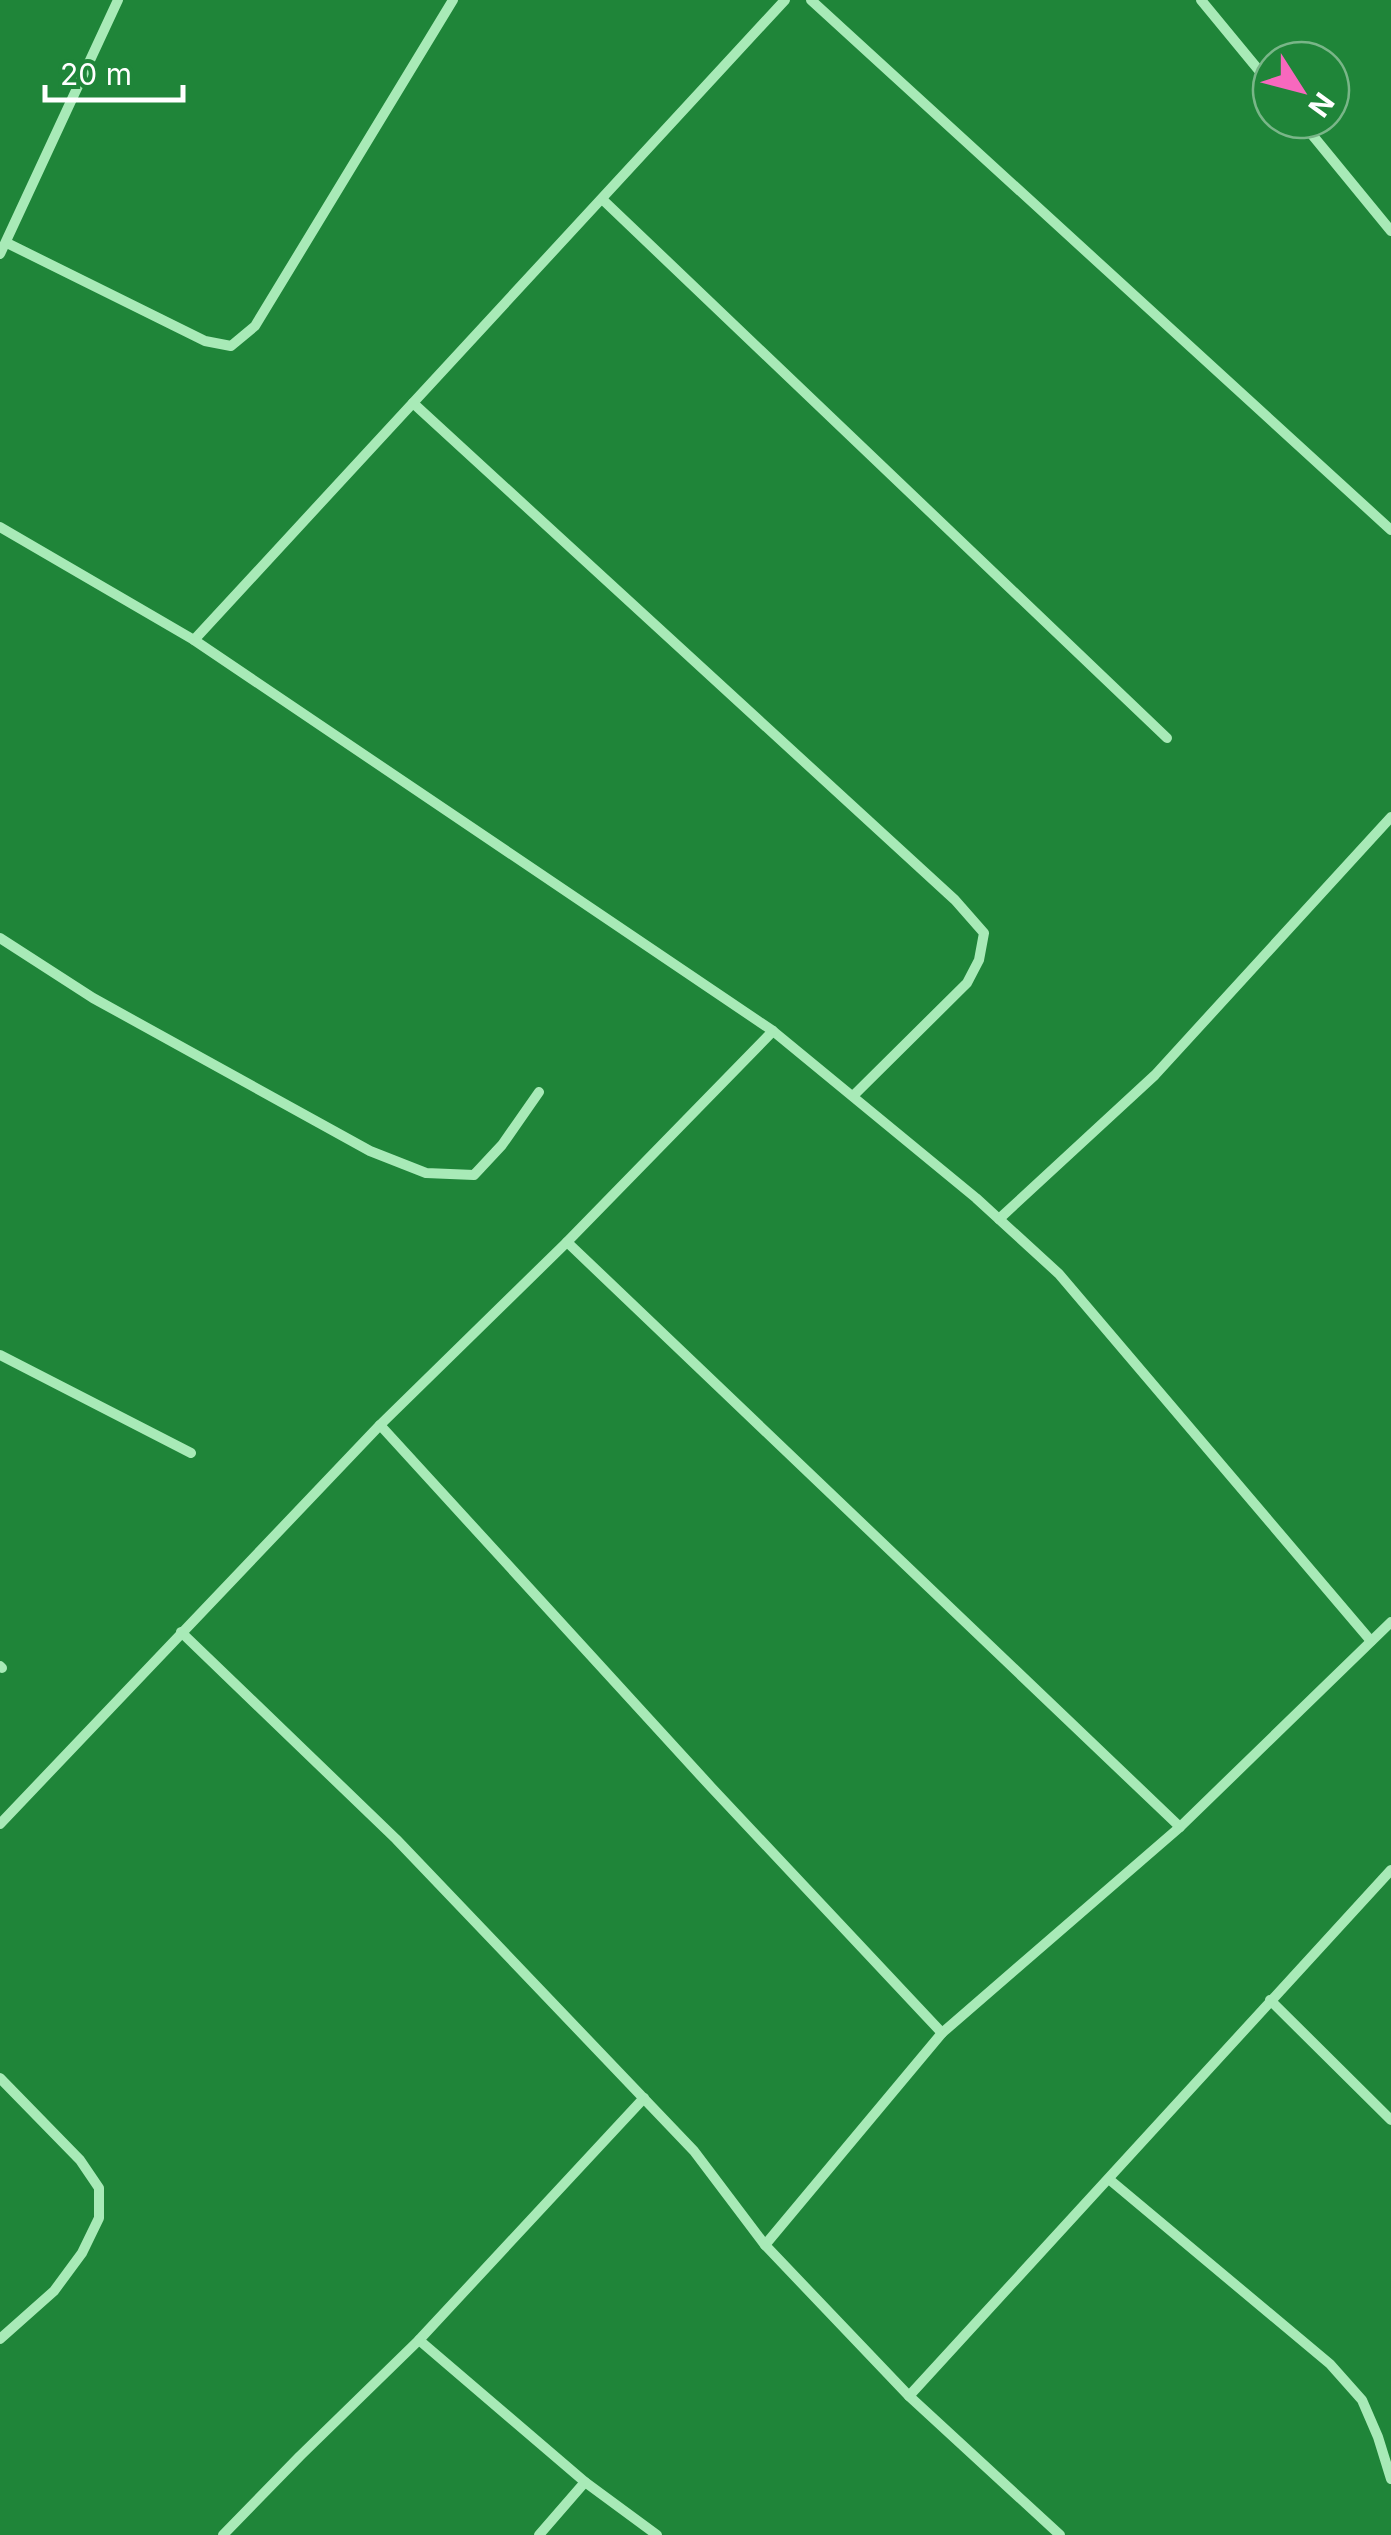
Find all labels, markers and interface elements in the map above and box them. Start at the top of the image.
scale bar [45,40,182,102]
north arrow [1251,40,1351,140]
text: 20 m [60,56,132,92]
text: N [1301,86,1341,123]

